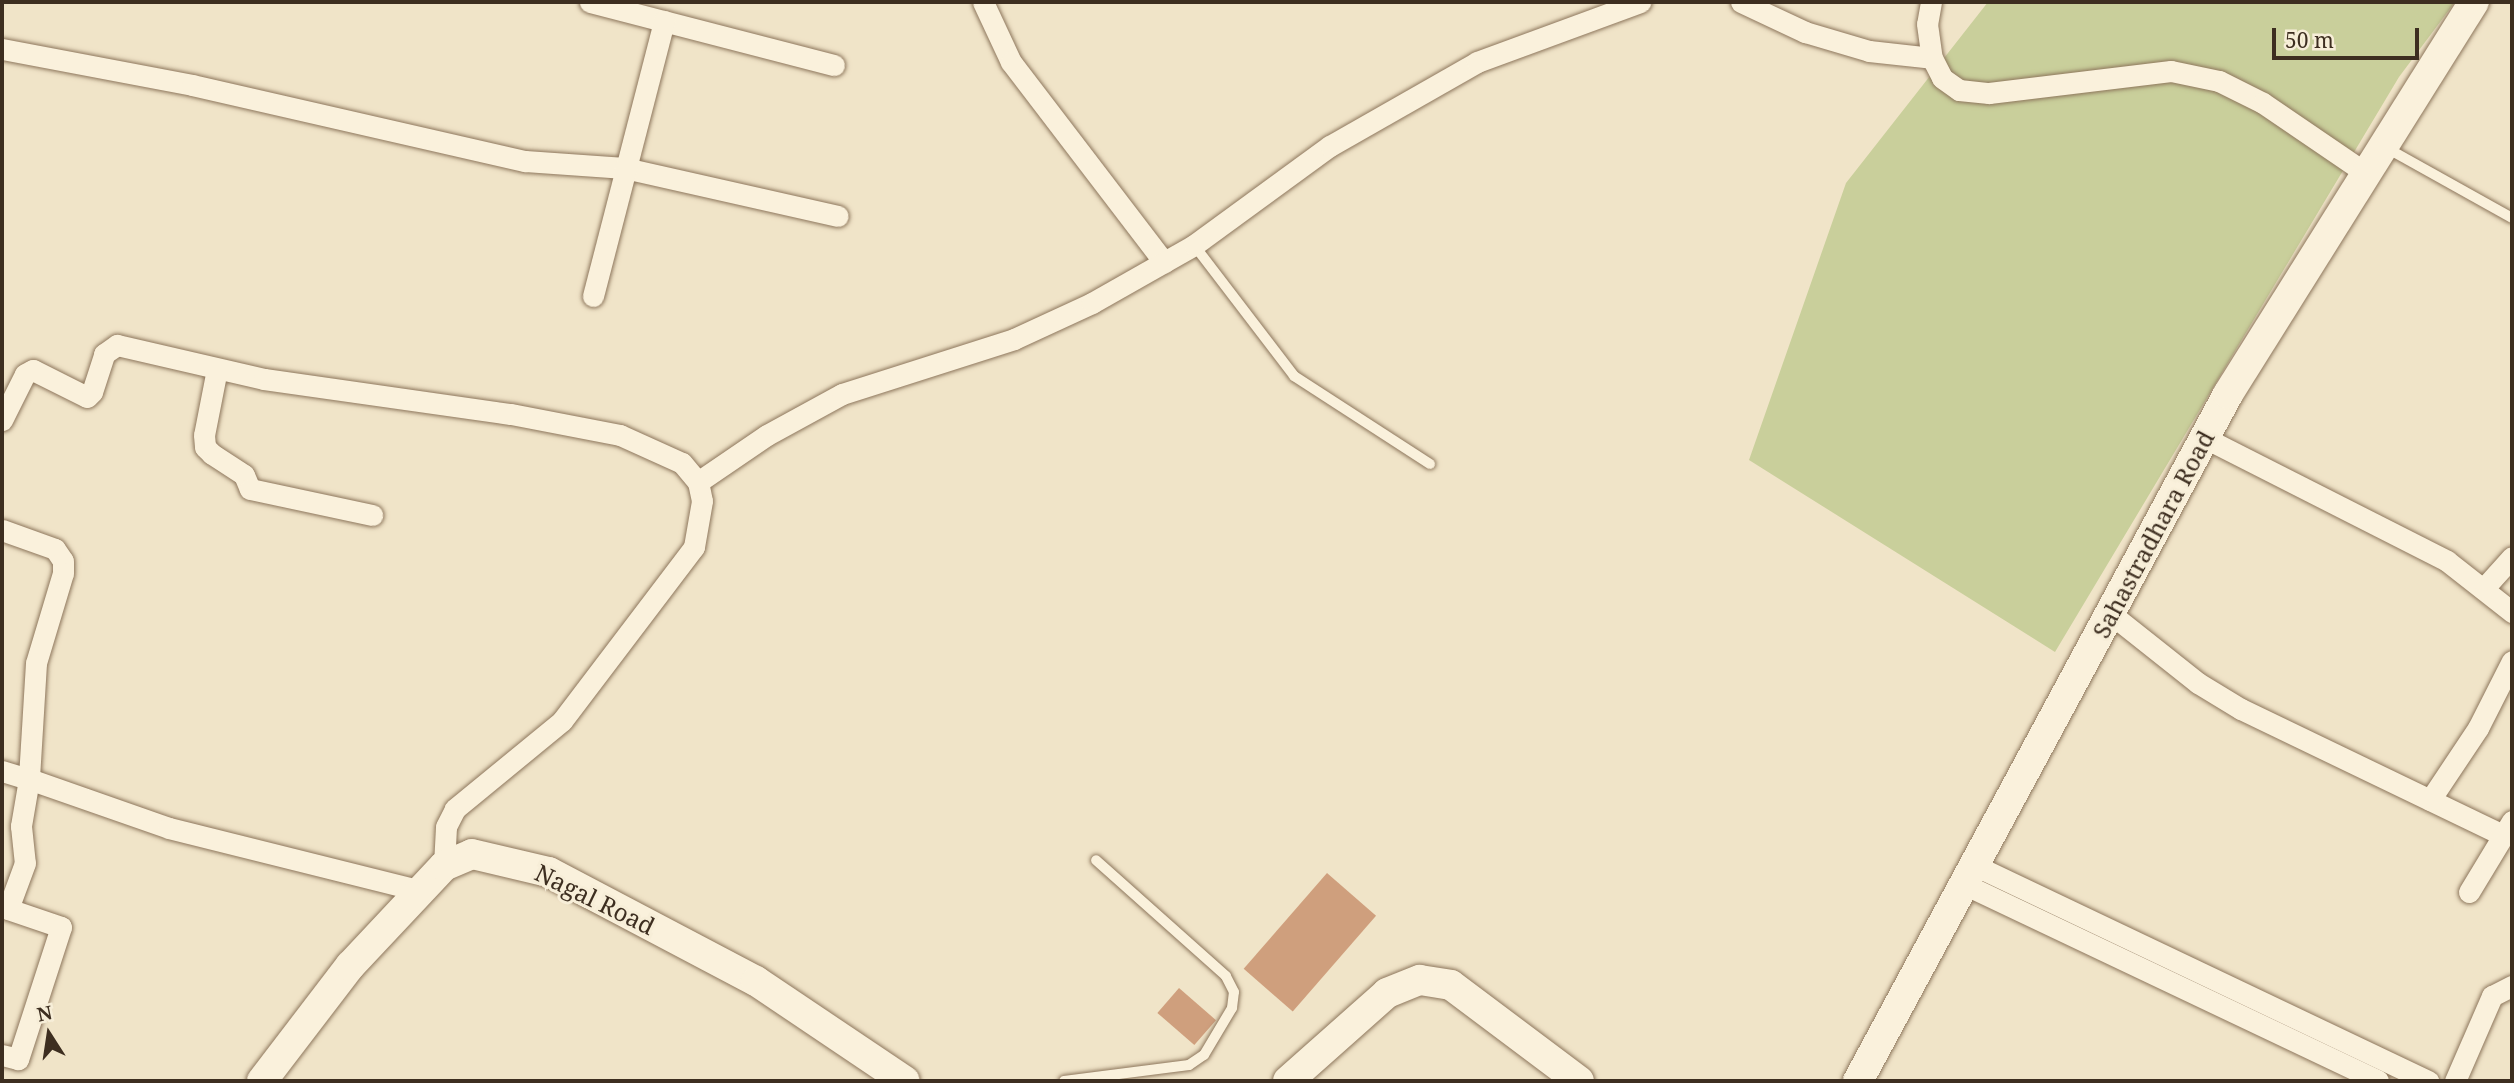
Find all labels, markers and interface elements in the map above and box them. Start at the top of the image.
scale bar [2276,14,2423,58]
text: 50 m [2285,26,2334,54]
street label: Sahastradhara Road [2086,425,2220,643]
street label: Nagal Road [530,858,660,940]
north arrow [14,999,84,1069]
text: N [35,999,55,1028]

